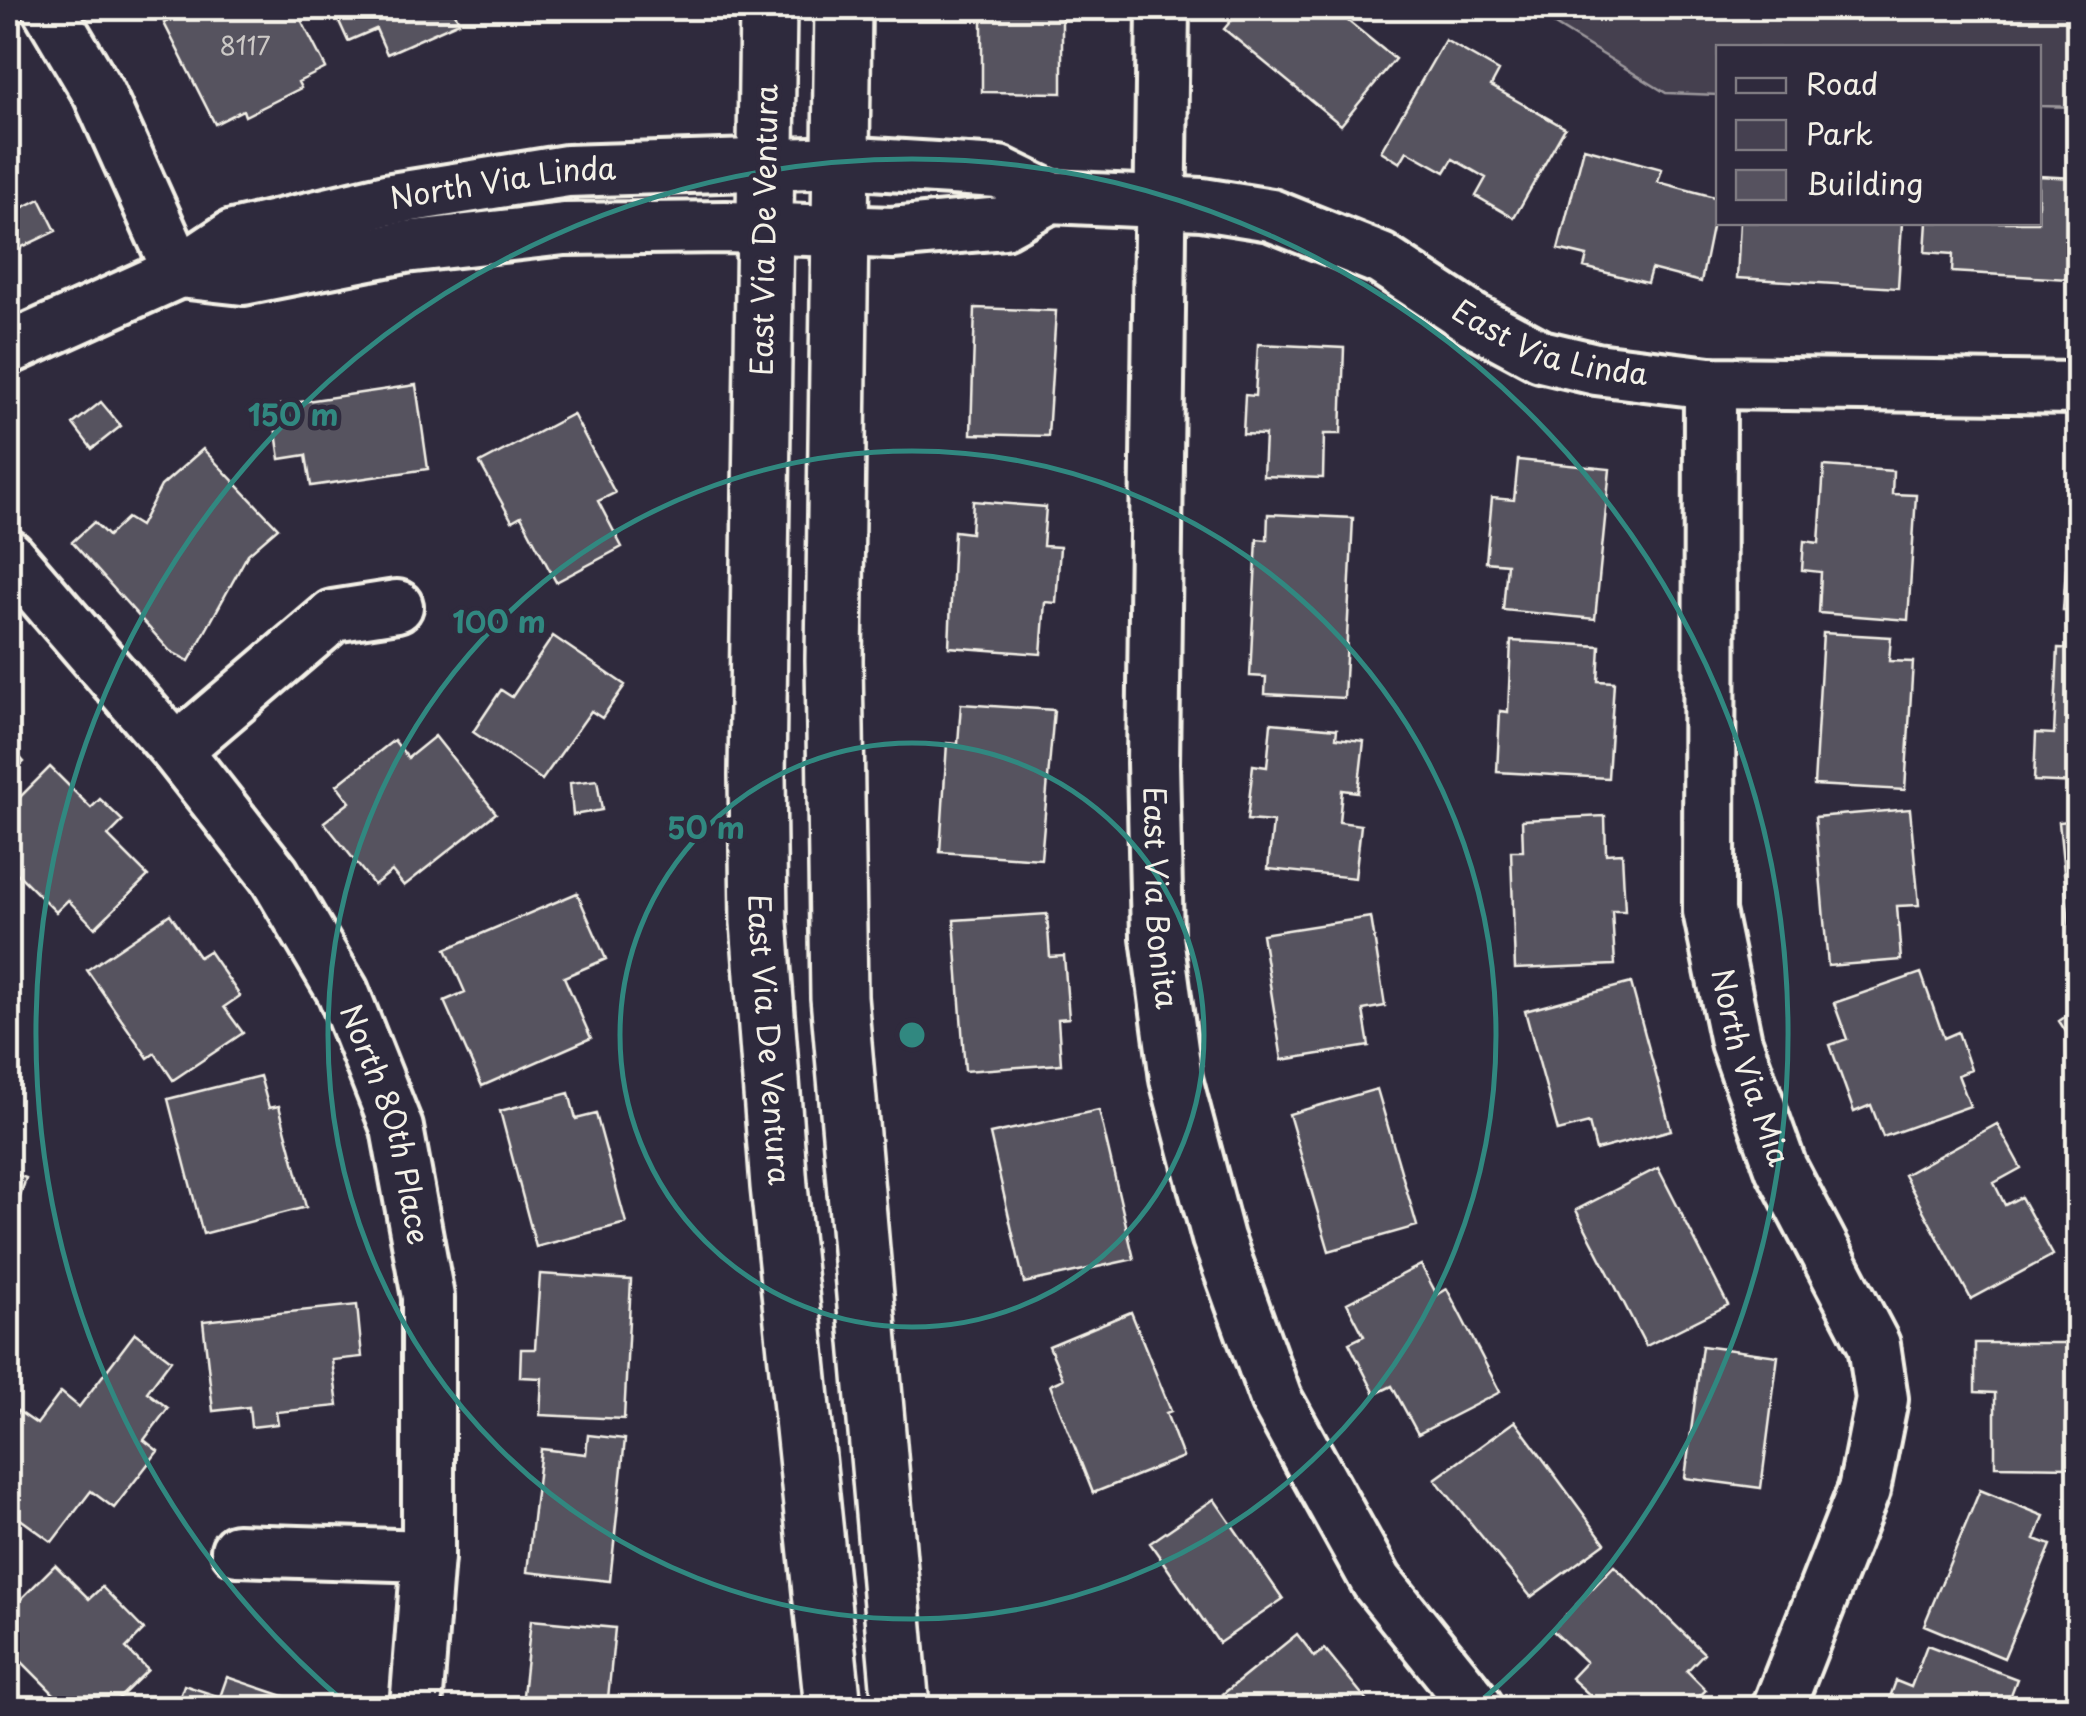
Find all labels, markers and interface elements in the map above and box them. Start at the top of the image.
house number: 8117 [219,26,271,64]
legend [1716,45,2041,225]
text: Road [1806,60,1879,105]
street label: East Via De Ventura [737,83,788,376]
text: Park [1806,110,1873,155]
street label: North Via Linda [386,144,617,219]
text: Building [1806,160,1923,205]
street label: East Via Linda [1444,287,1651,395]
text: 150 m [248,391,338,436]
text: 100 m [452,598,546,643]
street label: East Via Bonita [1134,786,1191,1011]
text: 50 m [667,804,745,849]
street label: East Via De Ventura [739,894,804,1187]
street label: North Via Mia [1701,964,1804,1172]
street label: North 80th Place [330,997,443,1248]
centre of rings [894,1017,930,1053]

